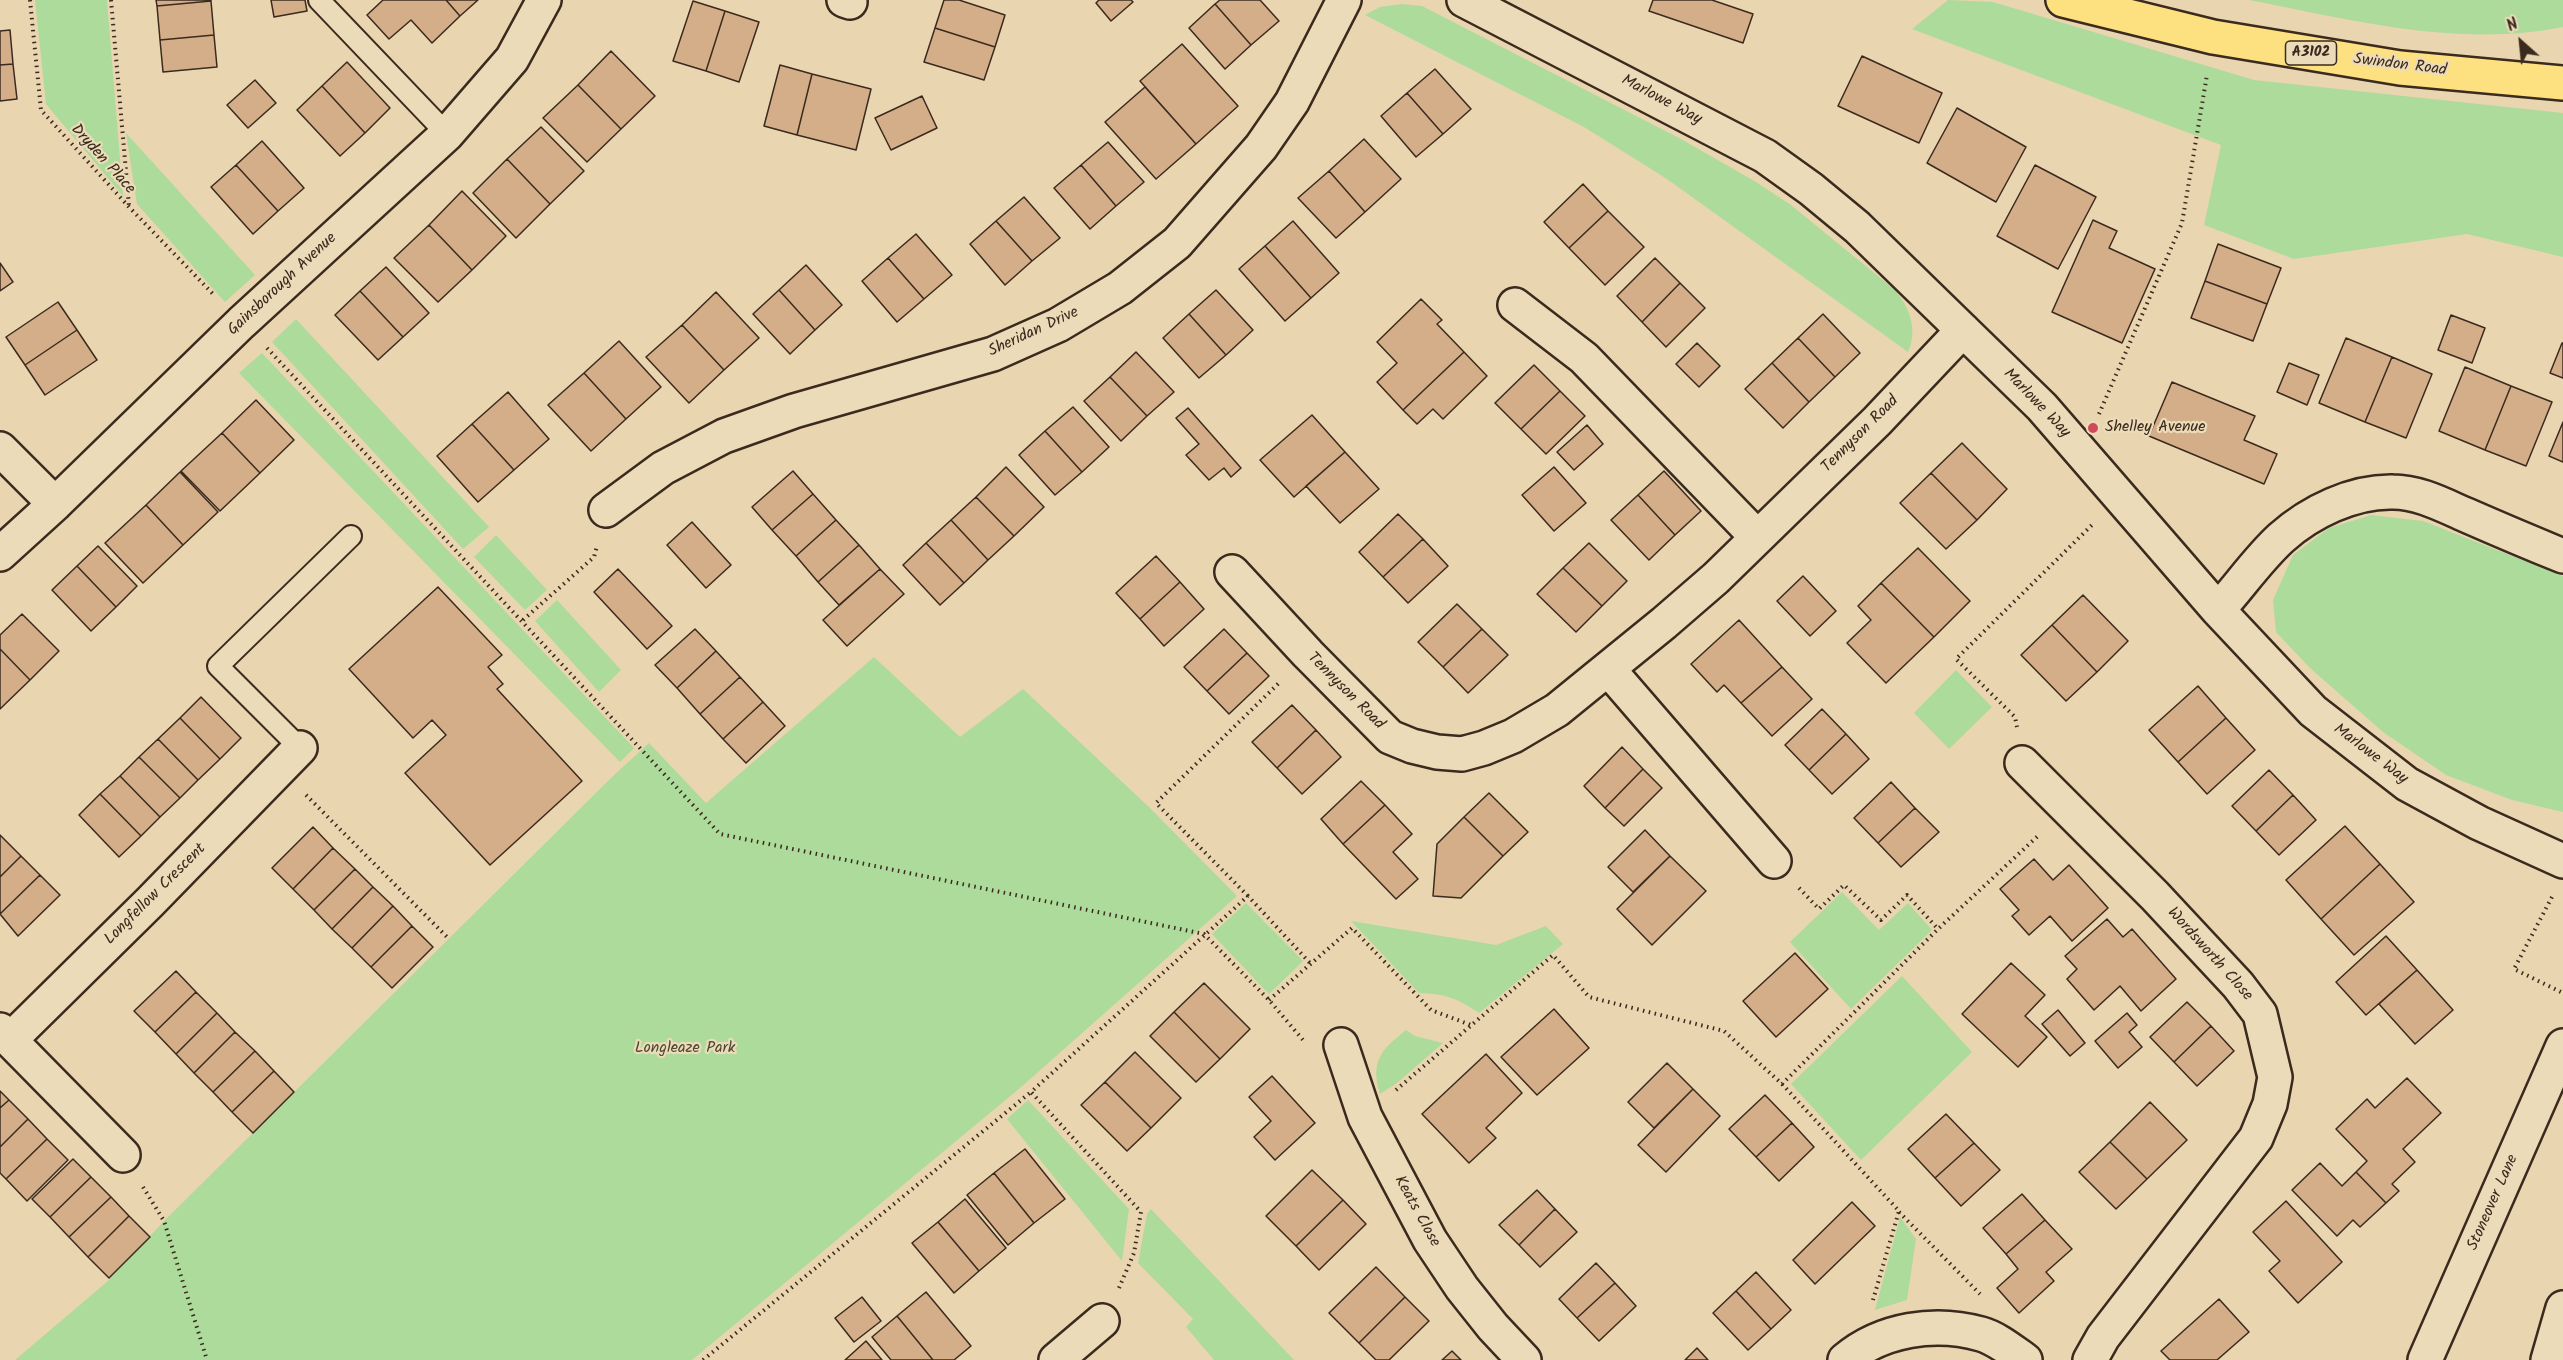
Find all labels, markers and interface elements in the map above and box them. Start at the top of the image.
north arrow [2491,12,2551,72]
text: N [2502,12,2523,39]
road number: A3102 [2286,41,2336,65]
street label: Swindon Road [2352,51,2448,81]
street label: Marlowe Way [1617,72,1705,130]
street label: Dryden Place [66,121,138,199]
street label: Gainsborough Avenue [225,230,341,340]
street label: Sheridan Drive [986,304,1082,362]
street label: Marlowe Way [1998,366,2074,442]
street label: Tennyson Road [1818,392,1904,478]
place label: Shelley Avenue [2105,418,2205,438]
marker: Shelley Avenue [2086,421,2100,435]
street label: Tennyson Road [1302,649,1388,735]
street label: Marlowe Way [2329,721,2411,789]
street label: Longfellow Crescent [101,840,211,950]
street label: Wordsworth Close [2162,904,2256,1006]
park label: Longleaze Park [635,1039,735,1059]
street label: Stoneover Lane [2464,1152,2524,1254]
street label: Keats Close [1389,1173,1443,1251]

